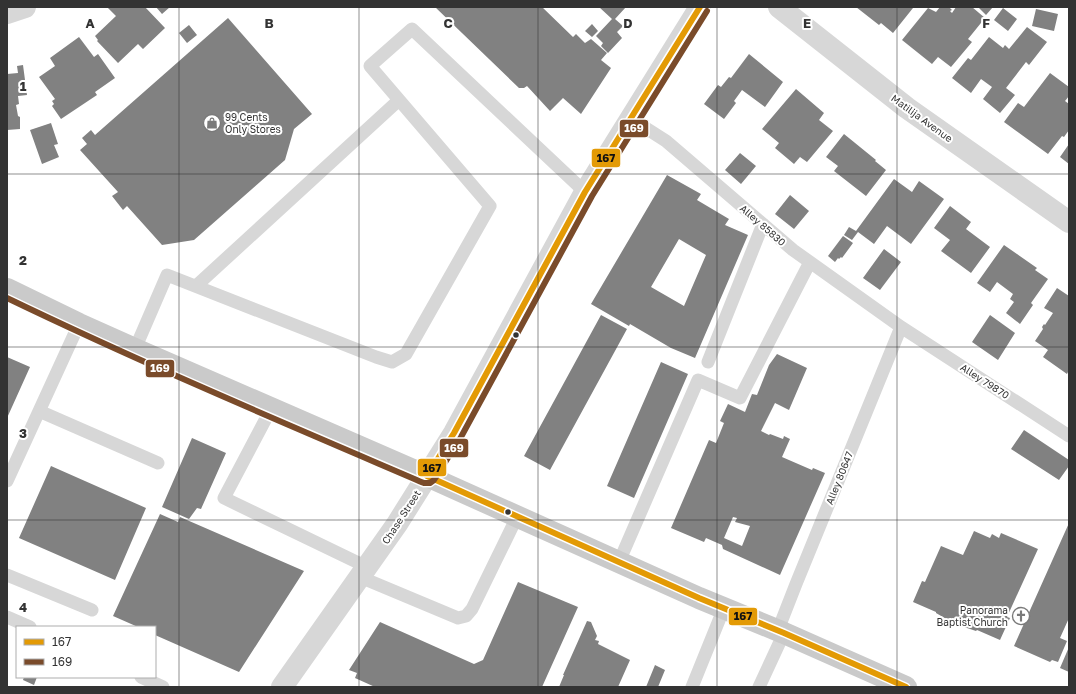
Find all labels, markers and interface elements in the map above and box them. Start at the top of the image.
text: A [85,15,95,31]
text: B [264,15,274,31]
text: C [443,15,453,31]
text: D [623,15,633,31]
text: E [803,15,811,31]
text: F [982,15,990,31]
text: 1 [20,78,27,94]
street label: Matilija Avenue [889,92,955,144]
place label: 99 Cents Only Stores [225,111,281,135]
shop icon: 99 Cents Only Stores [202,113,222,133]
line badge: 169 [619,119,649,138]
text: 169 [624,121,644,134]
line badge: 167 [591,148,621,168]
text: 167 [597,151,615,164]
street label: Alley 85830 [738,202,788,248]
text: 2 [19,252,27,268]
unlabelled marker [511,330,521,340]
line badge: 169 [145,359,175,378]
text: 169 [150,361,170,374]
street label: Alley 79870 [958,361,1012,401]
text: 3 [19,425,27,441]
line badge: 169 [439,438,469,458]
text: 169 [444,441,464,454]
street label: Alley 80647 [823,450,855,506]
line badge: 167 [417,458,447,477]
text: 167 [423,461,441,474]
street label: Chase Street [379,488,423,546]
unlabelled marker [503,507,513,517]
text: 4 [19,599,27,615]
place label: Panorama Baptist Church [937,604,1008,628]
church icon: Panorama Baptist Church [1011,606,1031,626]
line badge: 167 [728,607,758,626]
text: 167 [734,609,752,622]
legend [16,626,156,678]
text: 167 [52,634,71,649]
text: 169 [52,654,72,669]

